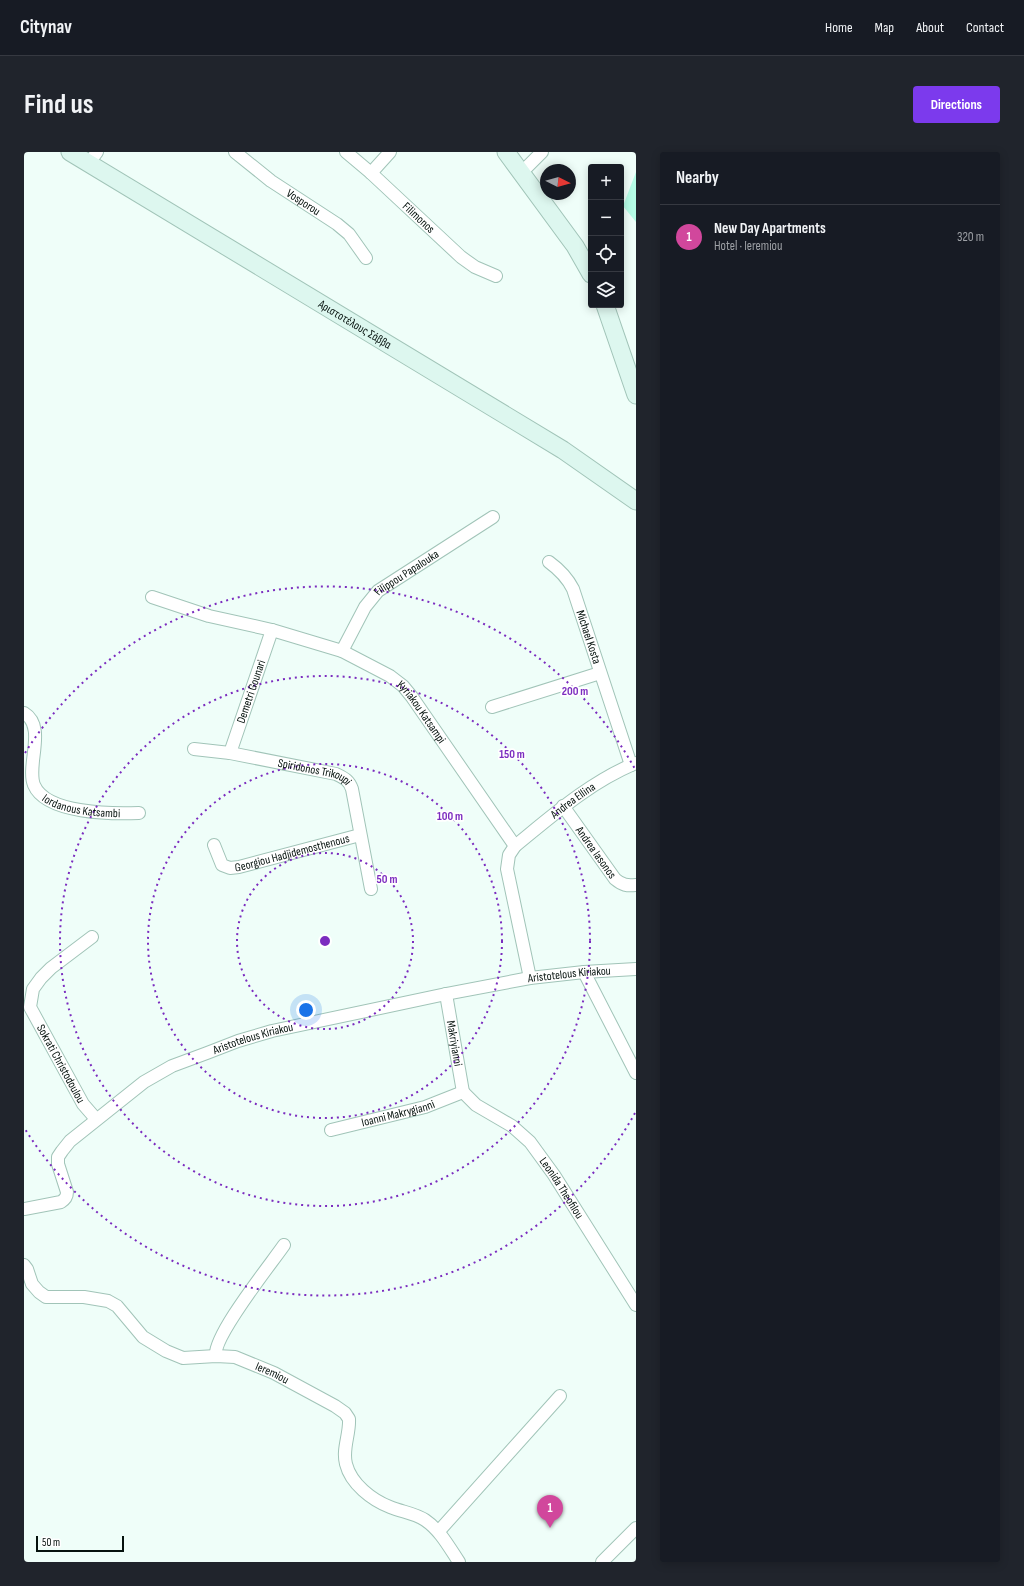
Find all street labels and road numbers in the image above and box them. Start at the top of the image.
street label: Vosporou [284,186,323,219]
street label: Filimonos [399,199,438,236]
street label: Αριστοτέλους Σάββα [315,296,394,352]
street label: Filippou Papalouka [370,546,442,598]
street label: Michael Kosta [573,608,605,666]
street label: Demetri Gounari [233,658,269,725]
street label: Kyriakou Katsampi [394,677,449,746]
street label: Spiridonos Trikoupi [277,755,355,788]
street label: Andrea Ellina [547,779,598,822]
street label: Iordanous Katsambi [39,791,120,821]
street label: Andrea Iasonos [572,822,620,882]
street label: Georgiou Hadjidemosthenous [234,831,351,875]
street label: Aristotelous Kiriakou [526,963,611,986]
street label: Aristotelous Kiriakou [210,1019,295,1058]
street label: Makriyianni [443,1019,466,1067]
street label: Sokrati Christodoulou [33,1022,88,1106]
street label: Ioanni Makrygianni [360,1096,437,1130]
street label: Leonida Theofilou [536,1154,587,1221]
street label: Ieremiou [253,1359,292,1387]

